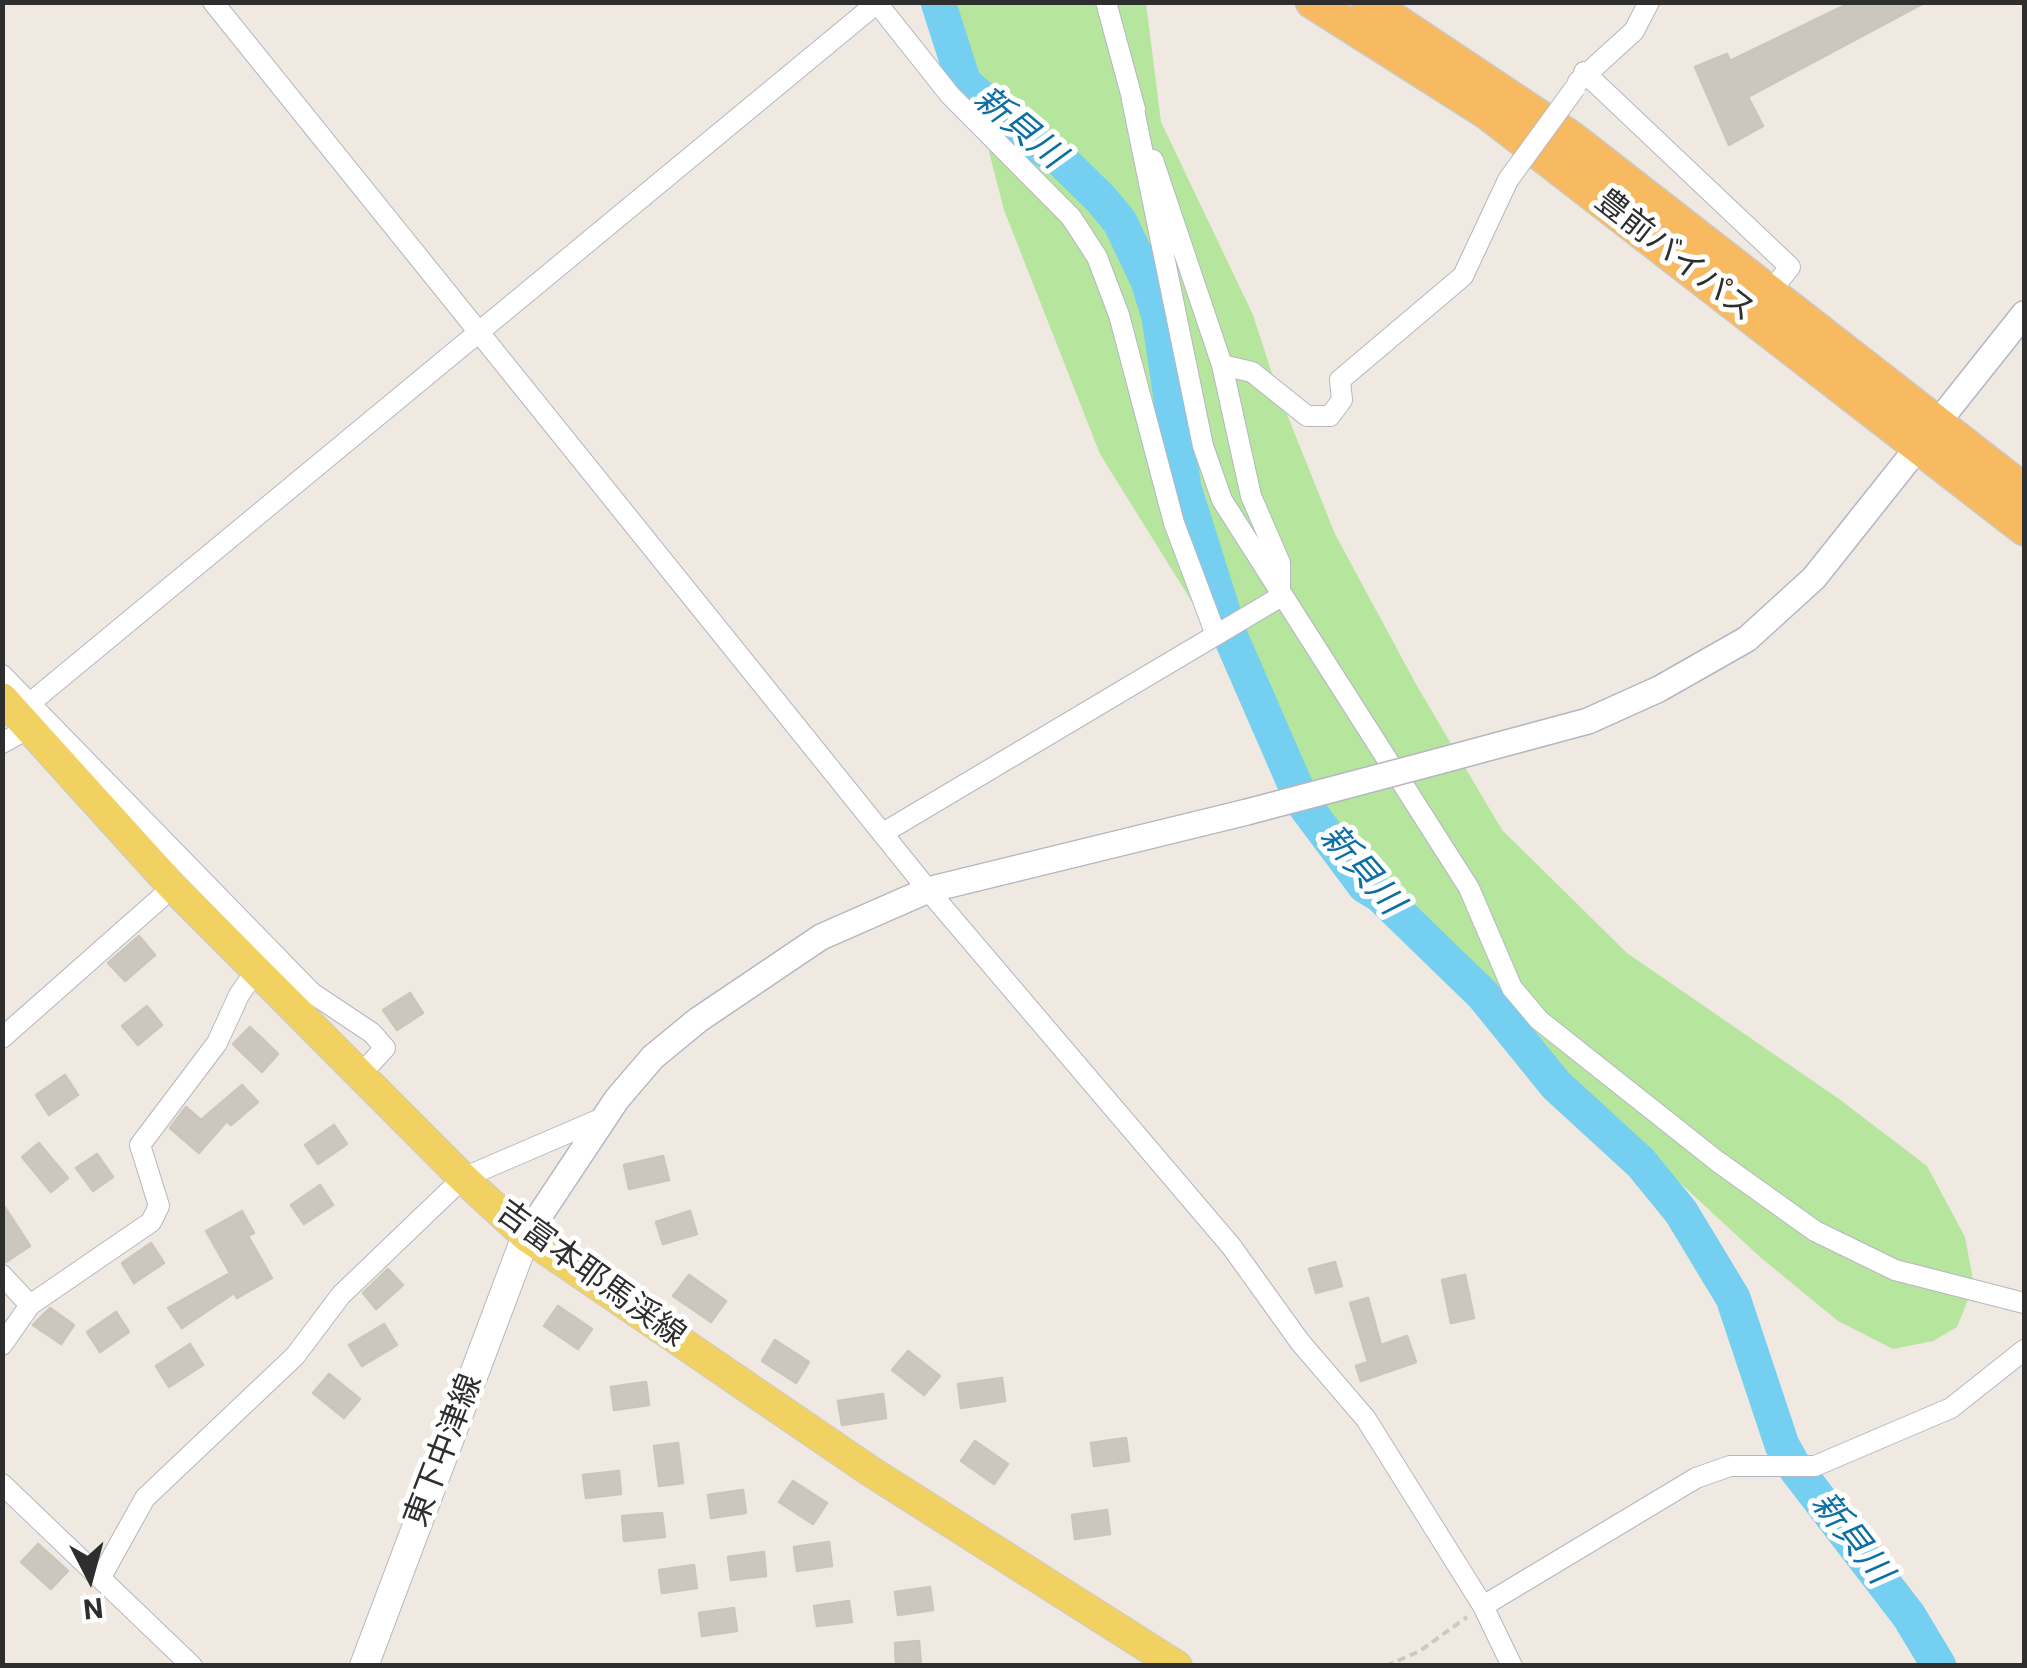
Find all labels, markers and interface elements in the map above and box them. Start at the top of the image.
water label: 新貝川 [964,79,1072,179]
street label: 豊前バイパス [1587,183,1761,331]
water label: 新貝川 [1310,818,1410,924]
street label: 吉富本耶馬渓線 [488,1194,692,1356]
street label: 東下中津線 [398,1369,492,1533]
water label: 新貝川 [1801,1485,1899,1593]
north arrow [40,1528,140,1628]
text: N [82,1591,105,1626]

